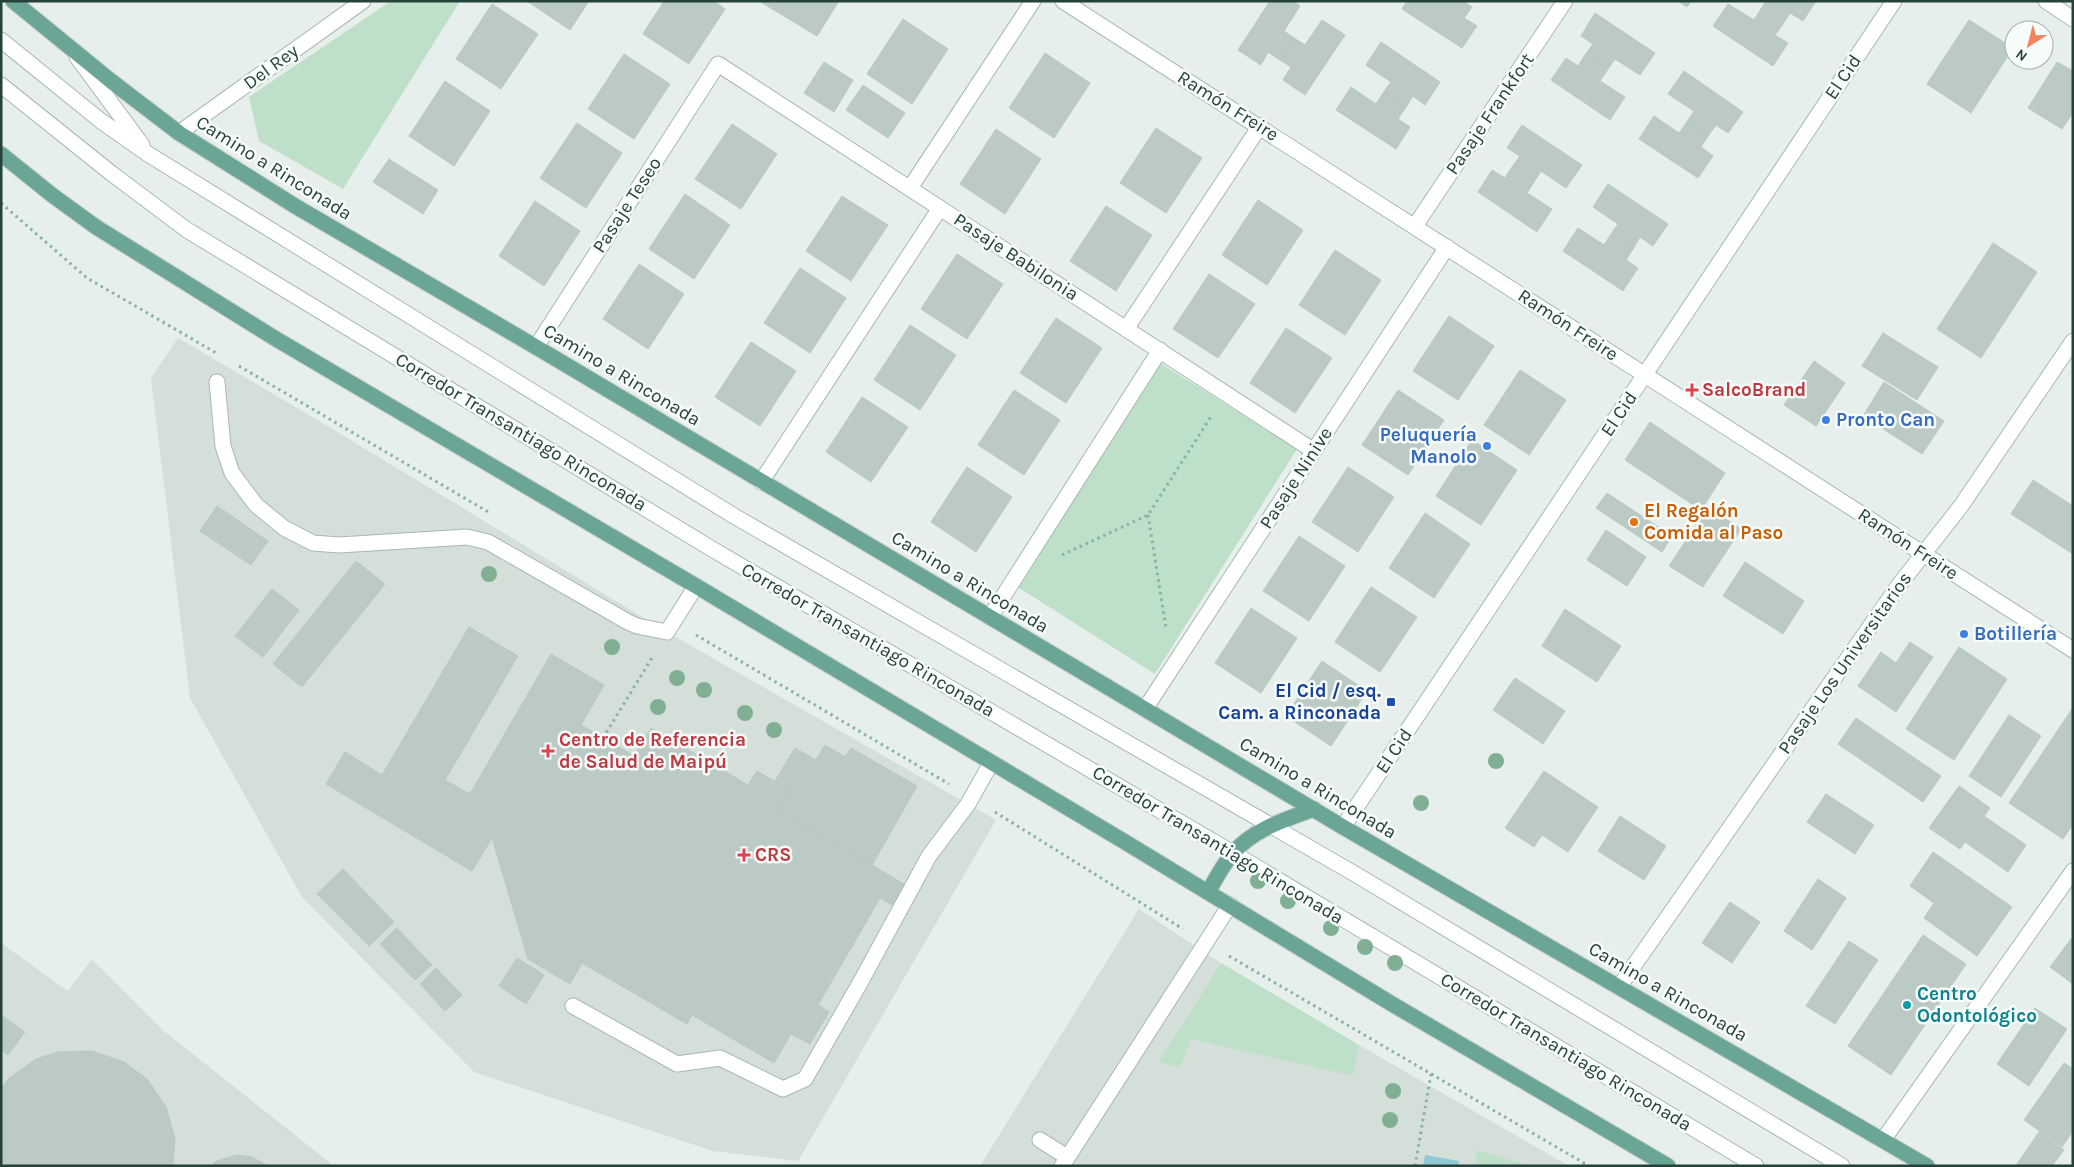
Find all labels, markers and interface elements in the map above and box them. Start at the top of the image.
north arrow [2004,20,2054,70]
street label: Del Rey [239,40,303,94]
text: N [2013,45,2031,65]
street label: Pasaje Frankfort [1441,49,1539,179]
street label: El Cid [1820,51,1866,103]
street label: Ramón Freire [1173,66,1283,146]
street label: Camino a Rinconada [192,111,356,225]
street label: Pasaje Teseo [588,153,666,257]
street label: Pasaje Babilonia [950,209,1082,305]
street label: Ramón Freire [1514,284,1622,366]
street label: Camino a Rinconada [539,319,705,431]
street label: Corredor Transantiago Rinconada [392,348,650,516]
place label: SalcoBrand [1702,379,1806,401]
marker: SalcoBrand [1686,384,1698,396]
street label: El Cid [1596,388,1642,440]
place label: Pronto Can [1836,409,1935,431]
marker: Pronto Can [1820,414,1832,426]
street label: Pasaje Ninive [1255,423,1337,533]
place label: Peluquería Manolo [1380,424,1477,468]
marker: Peluquería Manolo [1481,440,1493,452]
place label: El Regalón Comida al Paso [1644,500,1783,544]
street label: Ramón Freire [1854,503,1962,585]
marker: El Regalón Comida al Paso [1628,516,1640,528]
street label: Camino a Rinconada [887,526,1053,638]
street label: Corredor Transantiago Rinconada [737,558,999,722]
street label: Pasaje Los Universitarios [1774,568,1916,758]
place label: Botillería [1974,623,2057,645]
marker: Botillería [1958,628,1970,640]
place label: El Cid / esq. Cam. a Rinconada [1218,680,1381,724]
marker: El Cid / esq. Cam. a Rinconada [1385,696,1397,708]
street label: El Cid [1371,725,1417,777]
place label: Centro de Referencia de Salud de Maipú [559,729,746,773]
street label: Camino a Rinconada [1235,732,1401,844]
marker: Centro de Referencia de Salud de Maipú [541,744,555,758]
street label: Corredor Transantiago Rinconada [1089,761,1347,929]
place label: CRS [755,844,791,866]
marker: CRS [737,848,751,862]
street label: Camino a Rinconada [1585,938,1751,1046]
street label: Corredor Transantiago Rinconada [1437,968,1695,1136]
place label: Centro Odontológico [1917,983,2037,1027]
marker: Centro Odontológico [1901,999,1913,1011]

